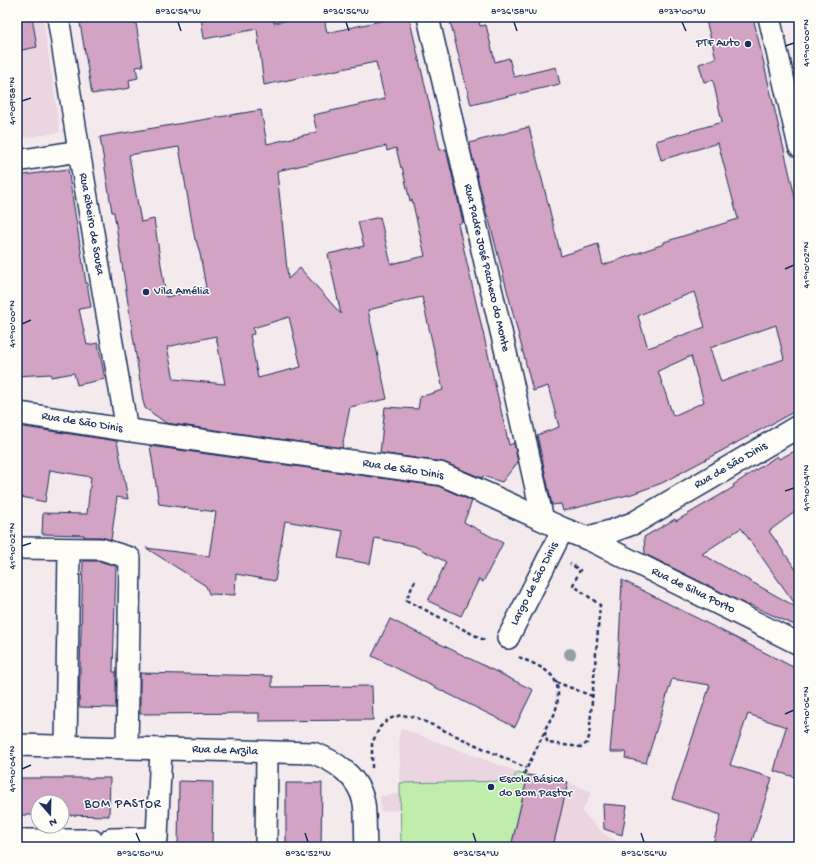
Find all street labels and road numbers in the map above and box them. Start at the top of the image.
street label: Rua Ribeiro de Sousa [75,172,107,276]
street label: Rua Padre José Pacheco do Monte [460,183,512,354]
street label: Rua de São Dinis [40,410,124,436]
street label: Rua de São Dinis [692,439,770,493]
street label: Rua de São Dinis [361,457,445,483]
street label: Largo de São Dinis [508,539,562,628]
street label: Rua de Silva Porto [649,565,737,617]
street label: Rua de Arzila [192,743,259,759]

